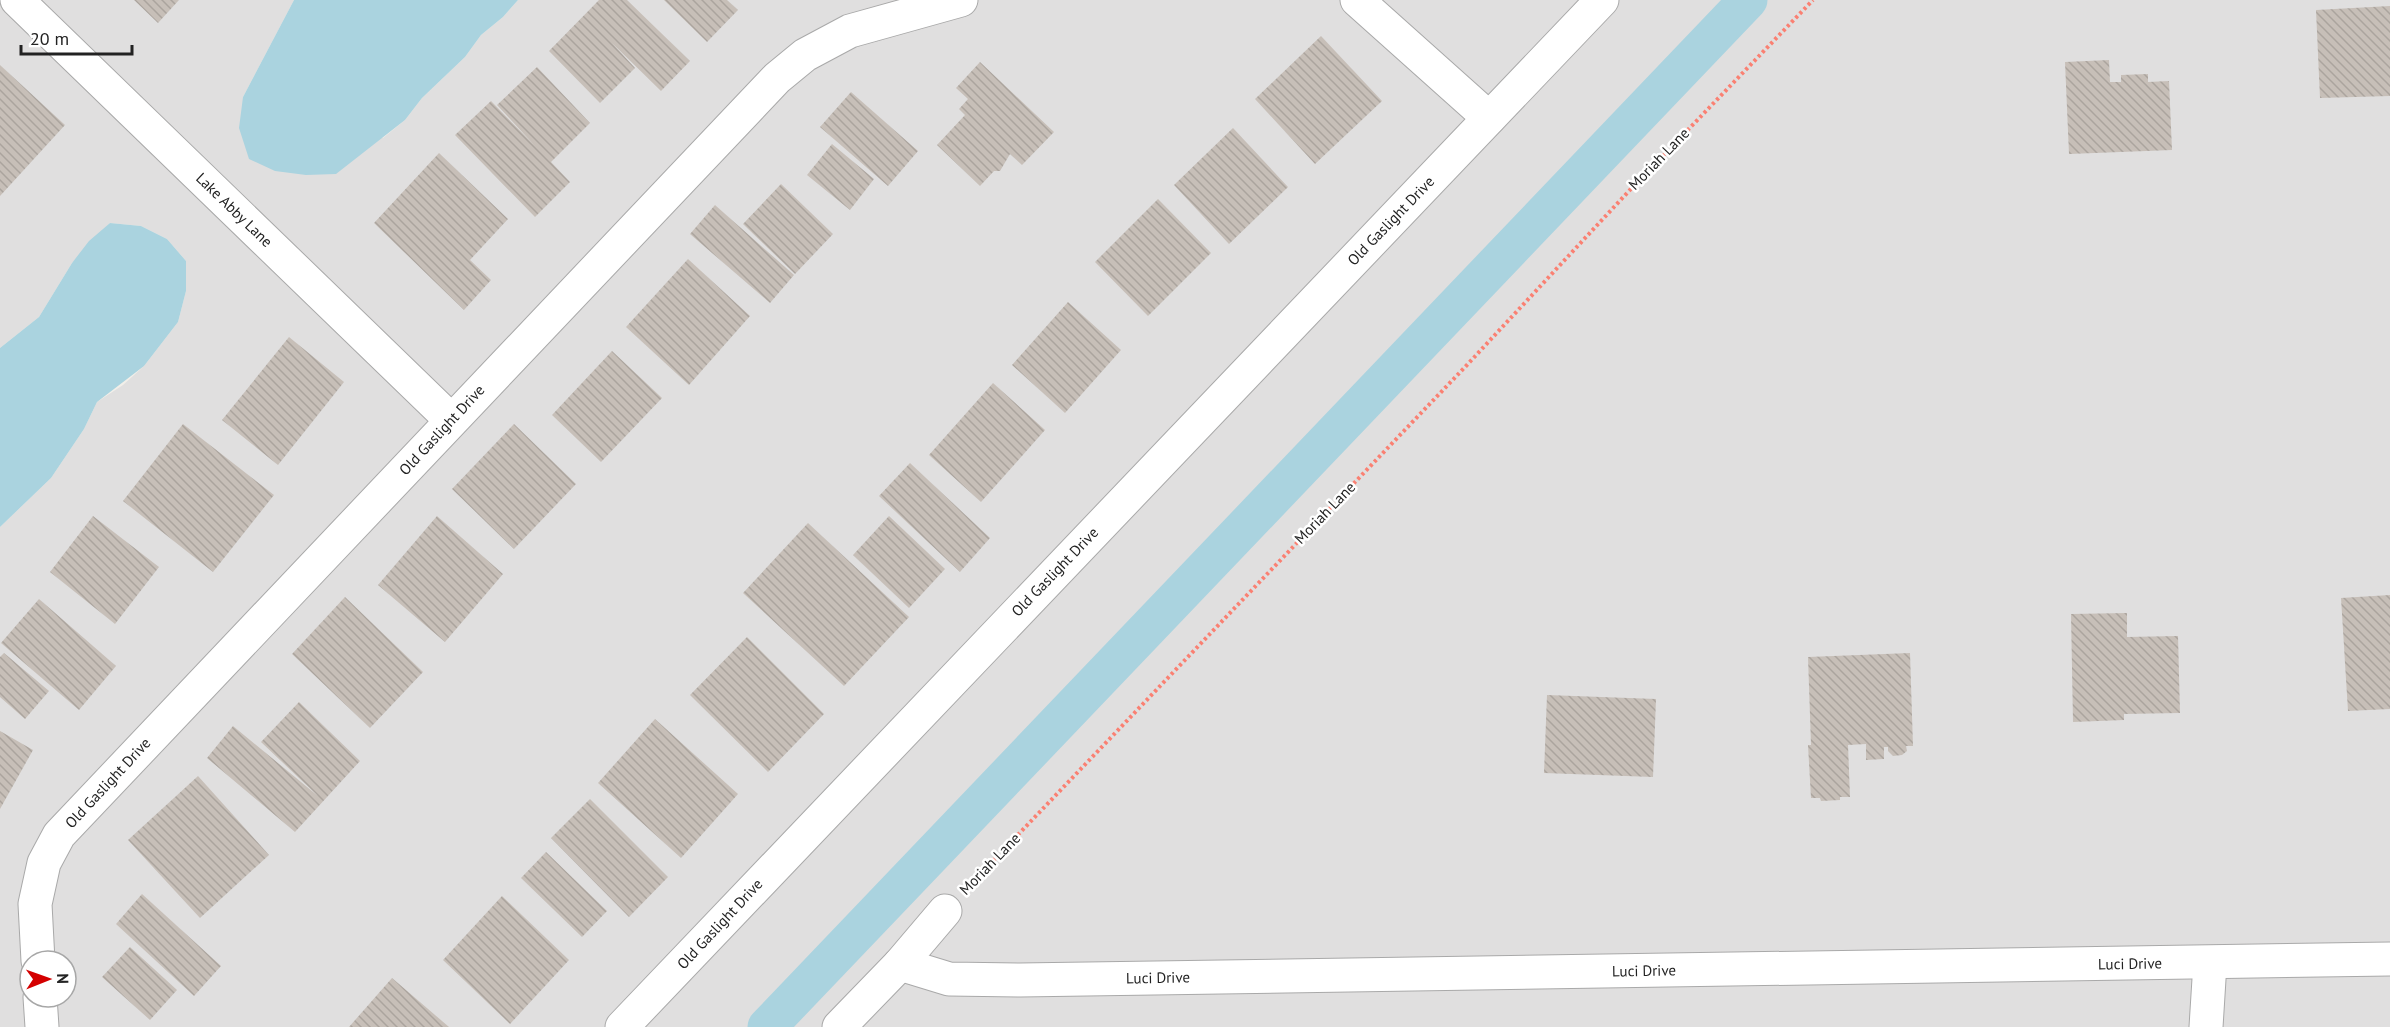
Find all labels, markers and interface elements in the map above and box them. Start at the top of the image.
scale bar [21,18,132,56]
text: 20 m [30,27,69,50]
street label: Moriah Lane [1624,123,1693,194]
street label: Lake Abby Lane [192,168,277,251]
street label: Old Gaslight Drive [1343,172,1438,269]
street label: Old Gaslight Drive [395,380,488,479]
street label: Moriah Lane [1290,477,1359,548]
street label: Old Gaslight Drive [1007,523,1102,620]
street label: Old Gaslight Drive [61,733,154,832]
street label: Moriah Lane [955,828,1024,899]
street label: Old Gaslight Drive [673,874,766,973]
north arrow [18,949,78,1009]
street label: Luci Drive [2098,953,2162,974]
street label: Luci Drive [1612,960,1676,981]
street label: Luci Drive [1126,967,1190,988]
text: N [53,973,73,984]

